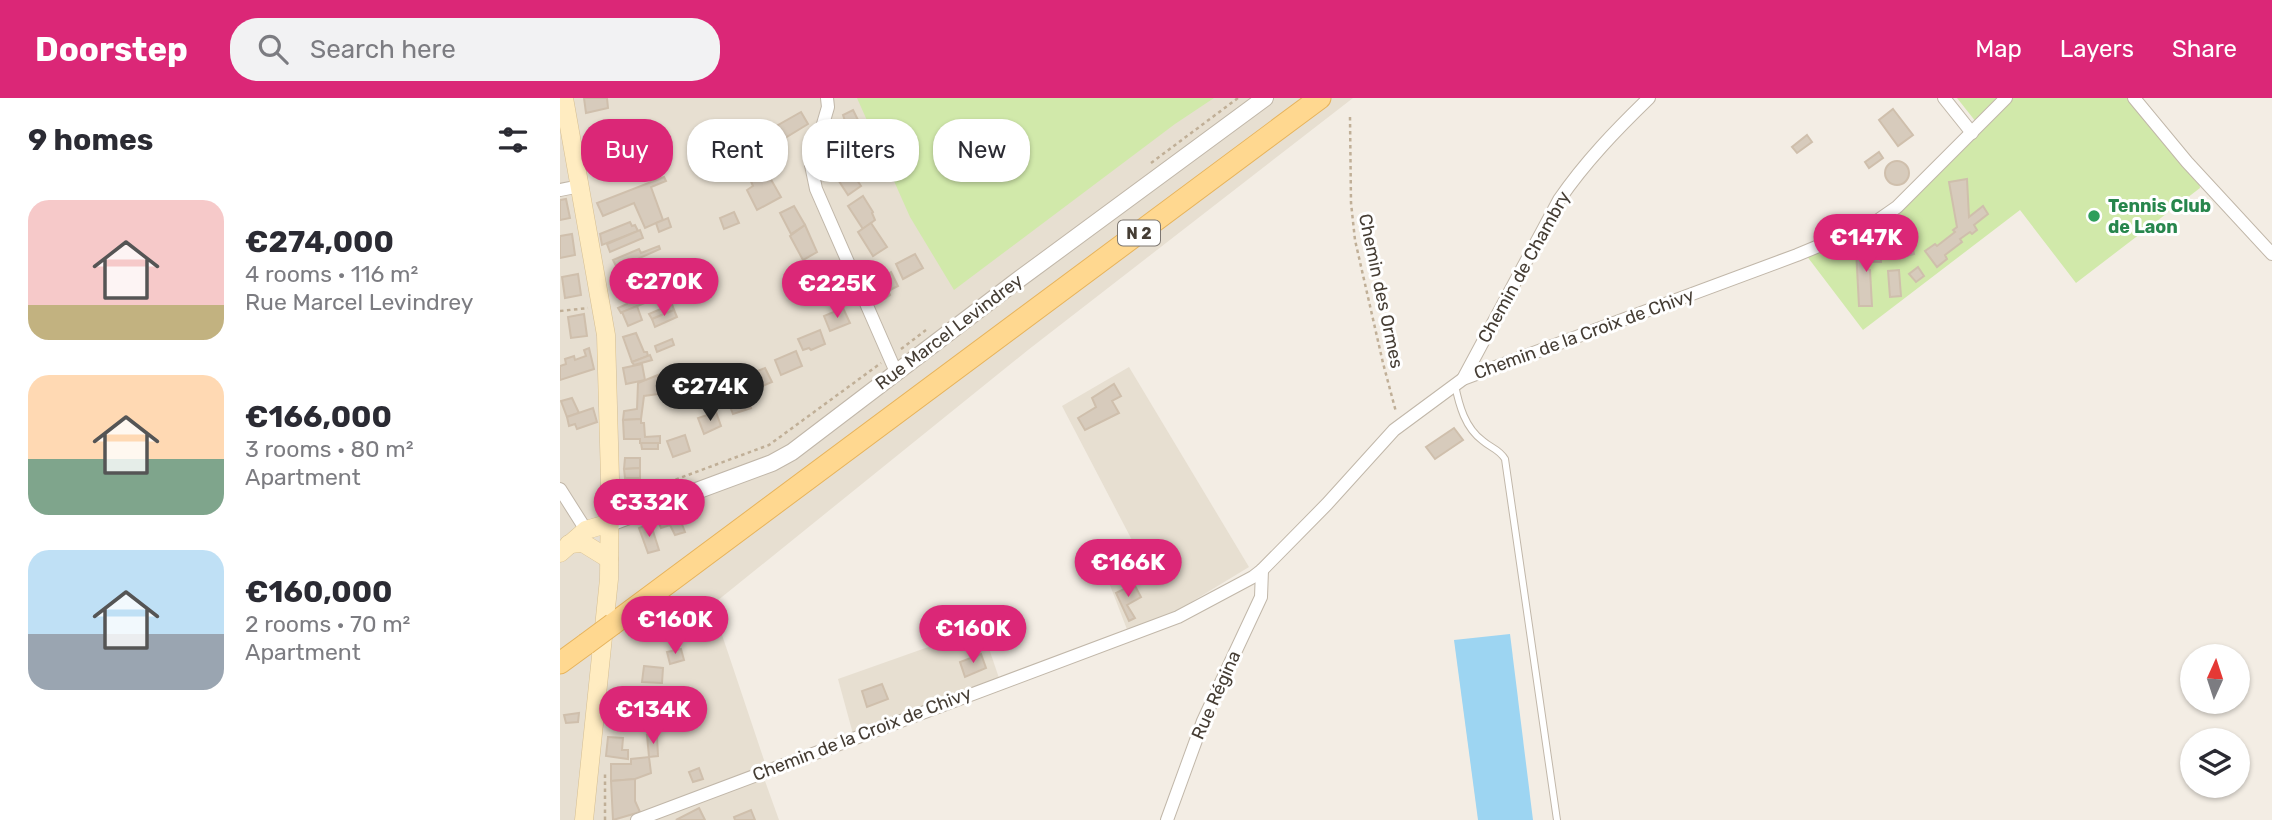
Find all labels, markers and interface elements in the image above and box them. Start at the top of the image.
search box [230,18,720,81]
text: Doorstep [35,30,188,69]
icon: search [254,30,292,68]
text: Search here [310,34,456,65]
text: Map [1975,35,2022,63]
text: Layers [2060,35,2134,63]
text: Share [2172,35,2237,63]
chip: Buy [581,119,673,182]
chip: Rent [687,119,788,182]
chip: Filters [802,119,919,182]
chip: New [933,119,1030,182]
icon: filters [494,121,532,159]
text: 9 homes [28,122,153,158]
street label: Chemin de Chambry [1473,187,1575,347]
place label: Tennis Club de Laon [2108,195,2211,238]
marker: Tennis Club de Laon [2086,208,2102,224]
street label: Chemin des Ormes [1354,212,1408,370]
pin: €147K [1817,214,1915,274]
road number: N 2 [1118,220,1160,246]
text: €147K [1829,223,1903,251]
text: €274,000 [245,224,394,260]
icon: home [84,228,168,312]
pin: €270K [615,258,713,318]
text: 4 rooms · 116 m² [245,260,418,288]
pin: €225K [788,260,886,320]
text: €270K [625,267,703,295]
text: €225K [798,269,876,297]
street label: Rue Marcel Levindrey [871,269,1027,395]
street label: Chemin de la Croix de Chivy [1471,284,1697,384]
text: Rue Marcel Levindrey [245,288,473,316]
pin: €274K [661,364,759,423]
text: €274K [672,372,748,400]
text: €166,000 [245,399,392,435]
icon: home [84,403,168,487]
text: 3 rooms · 80 m² [245,435,414,463]
text: Apartment [245,463,361,491]
pin: €332K [600,480,698,539]
text: €332K [610,488,688,516]
pin: €166K [1079,540,1177,599]
text: €166K [1091,548,1165,576]
text: €160,000 [245,574,393,610]
icon: home [84,578,168,662]
pin: €160K [626,596,724,656]
text: €160K [637,605,713,633]
pin: €160K [924,606,1022,665]
text: 2 rooms · 70 m² [245,610,410,638]
text: €160K [935,614,1011,642]
text: Apartment [245,638,361,666]
north arrow [2180,644,2250,714]
map controls [2180,644,2250,798]
street label: Rue Régina [1187,647,1245,743]
street label: Chemin de la Croix de Chivy [750,682,975,786]
pin: €134K [604,686,702,746]
text: €134K [615,695,691,723]
button: layers [2180,728,2250,798]

